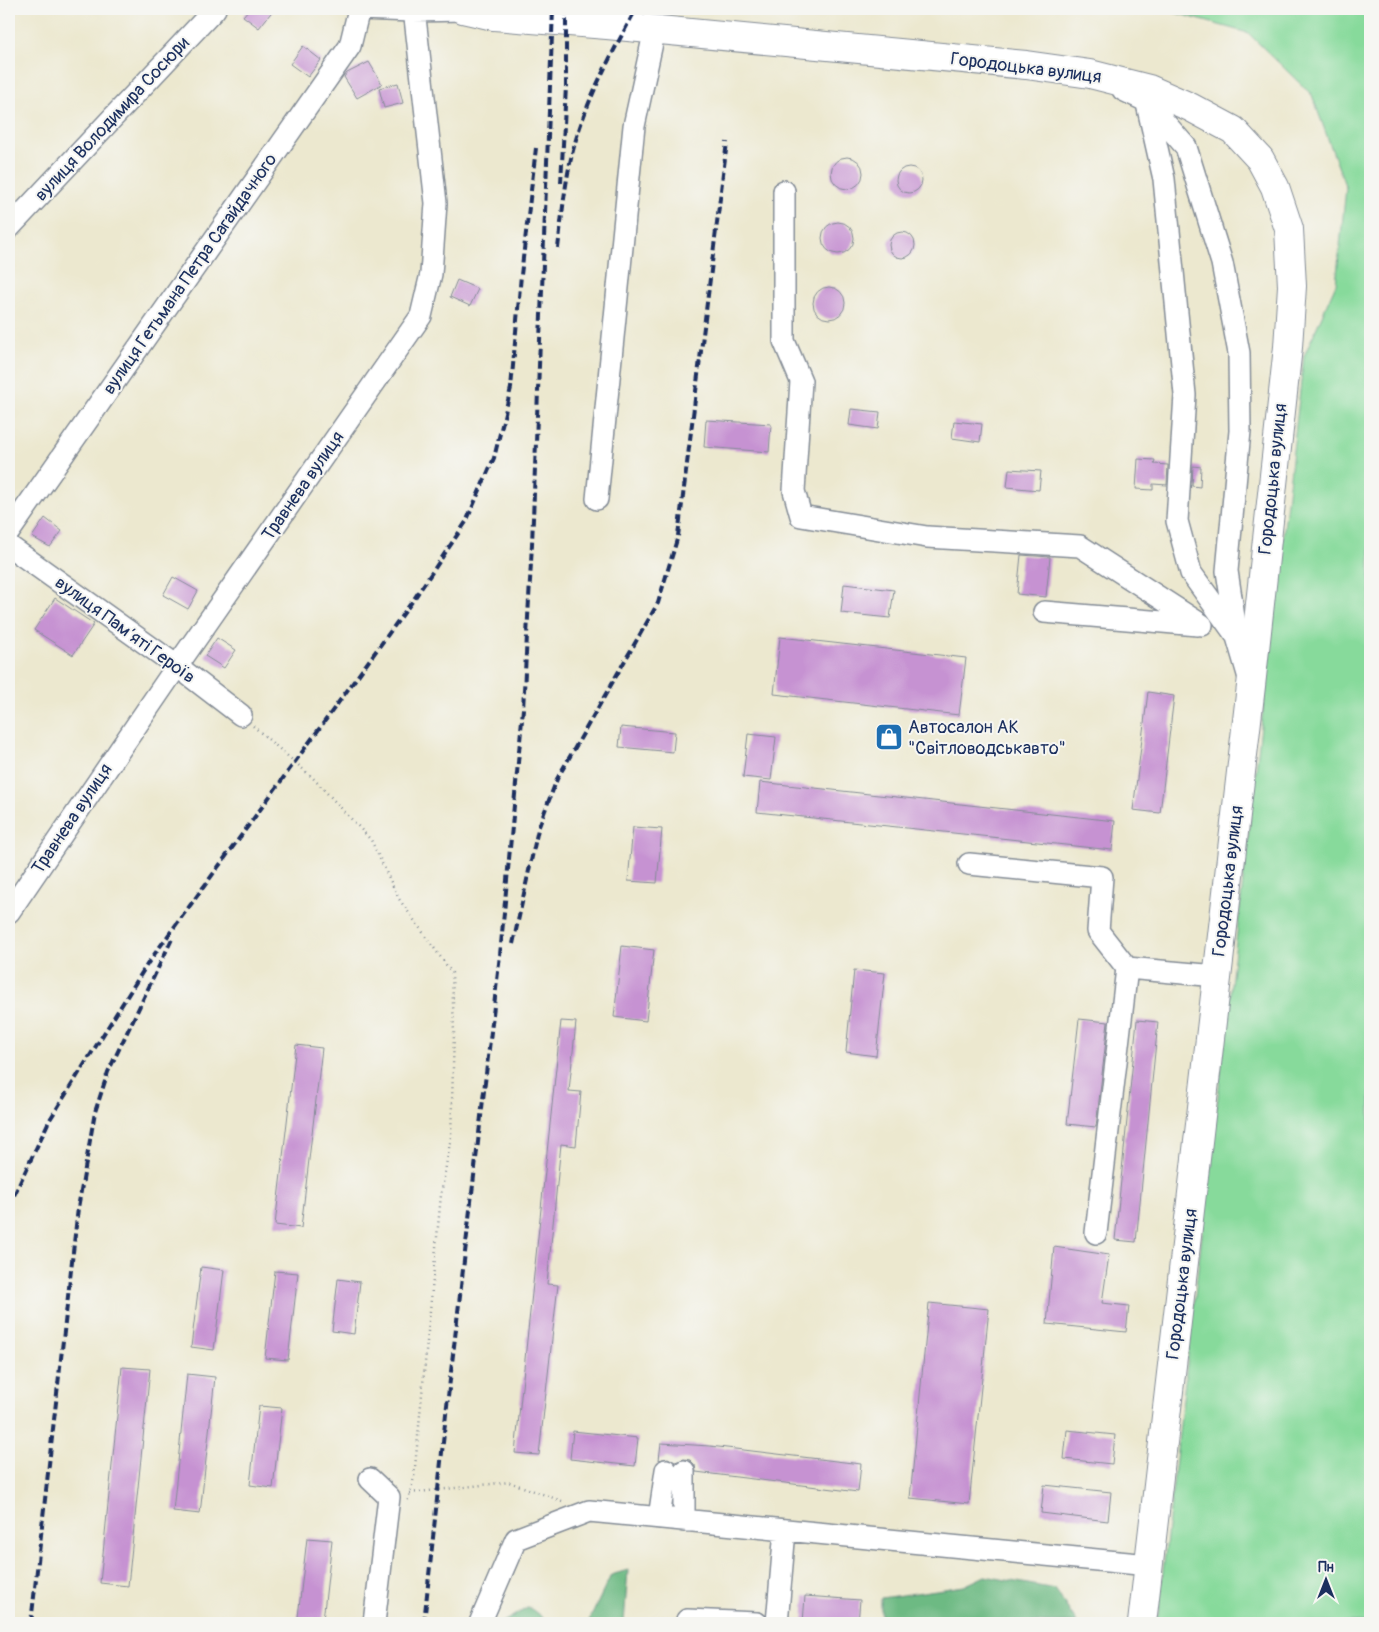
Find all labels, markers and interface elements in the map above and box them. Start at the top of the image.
street label: вулиця Володимира Сосюри [30,32,194,206]
street label: Городоцька вулиця [949,47,1103,89]
street label: вулиця Гетьмана Петра Сагайдачного [98,149,282,399]
street label: Городоцька вулиця [1254,402,1292,556]
street label: Травнева вулиця [257,427,349,545]
street label: вулиця Памʼяті Героїв [50,571,200,689]
place label: Автосалон АК "Світловодськавто" [908,716,1066,760]
shop icon: Автосалон АК "Світловодськавто" [874,722,904,752]
street label: Травнева вулиця [27,759,117,879]
street label: Городоцька вулиця [1207,804,1249,958]
street label: Городоцька вулиця [1161,1207,1203,1361]
north arrow [1302,1554,1352,1604]
text: Пн [1318,1559,1334,1576]

